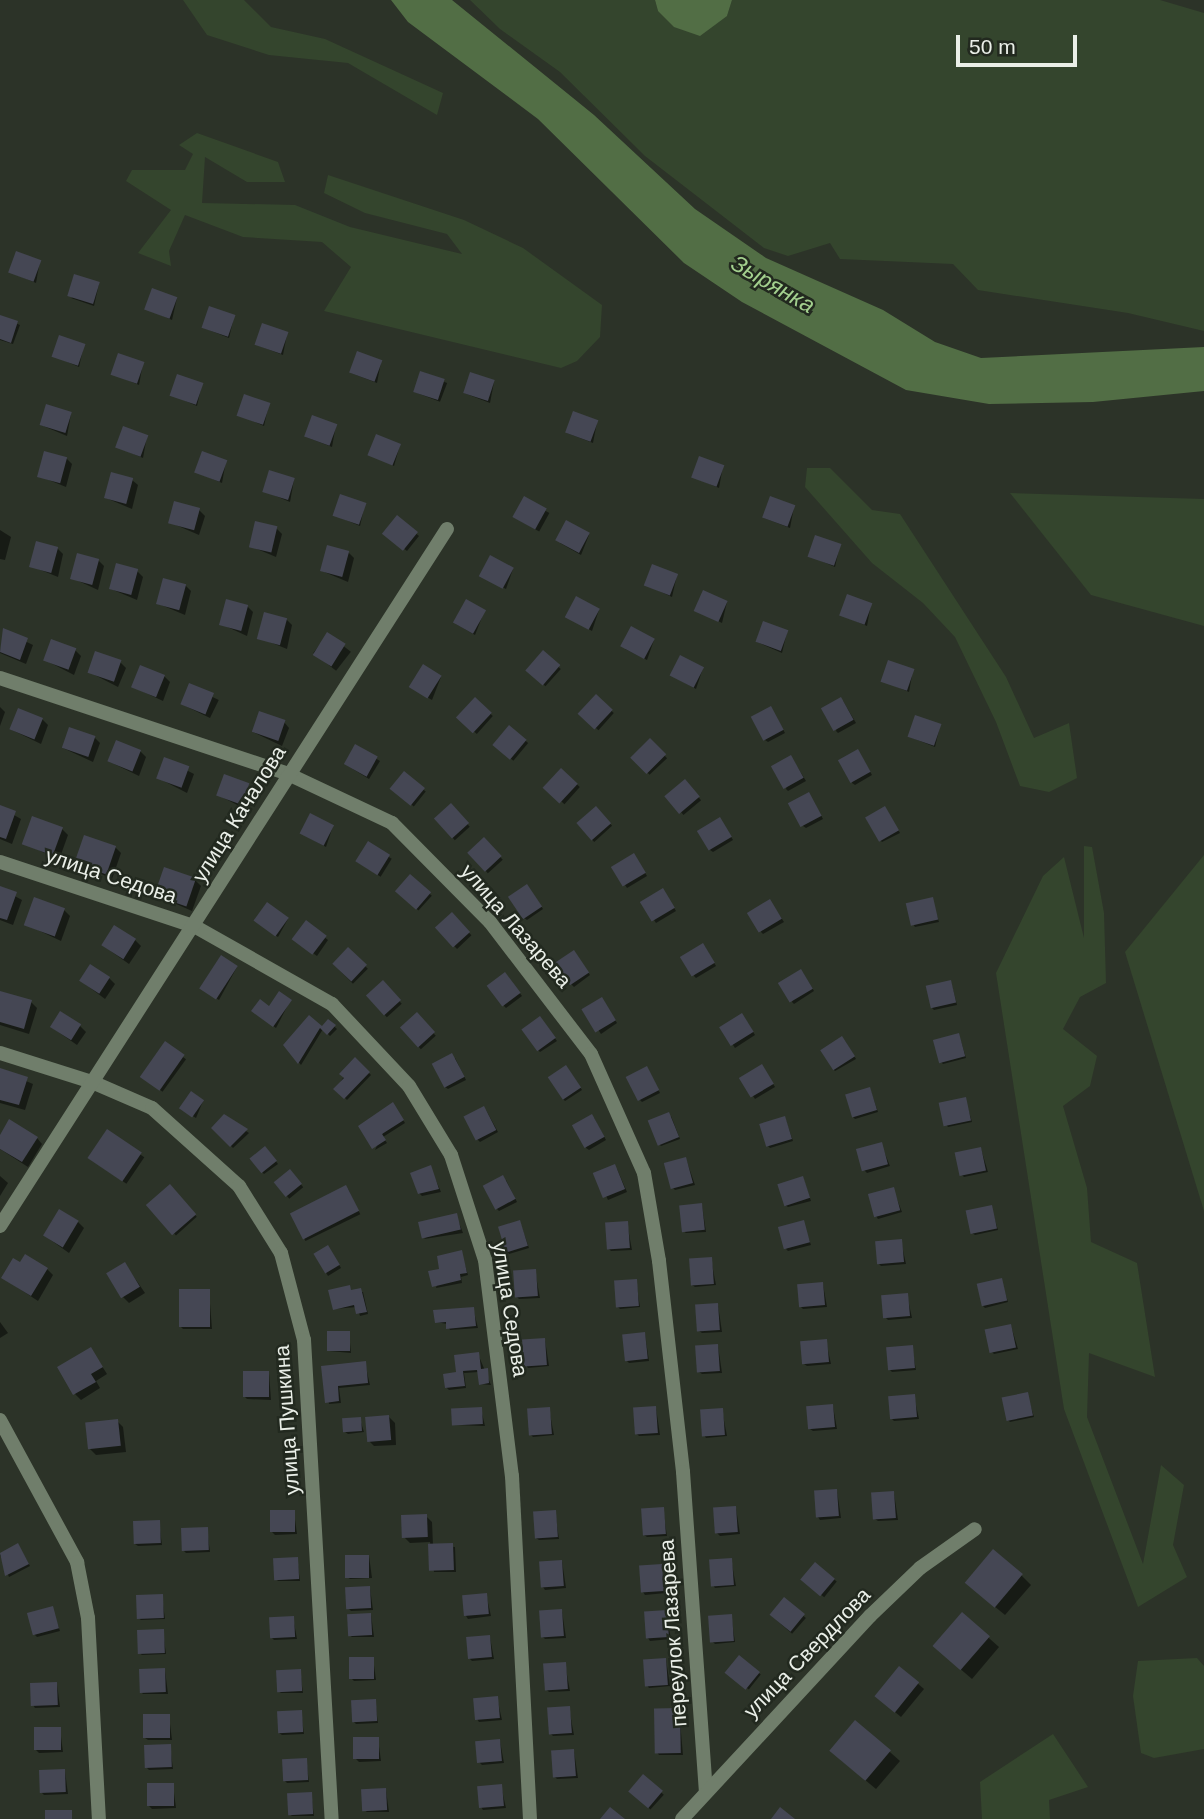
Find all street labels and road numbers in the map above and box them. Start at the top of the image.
street label: улица Качалова [187,741,291,887]
street label: улица Седова [42,843,180,909]
street label: улица Лазарева [455,859,577,993]
street label: улица Седова [487,1240,533,1378]
street label: улица Пушкина [269,1344,305,1496]
street label: переулок Лазарева [654,1538,692,1728]
street label: улица Свердлова [738,1583,876,1723]

